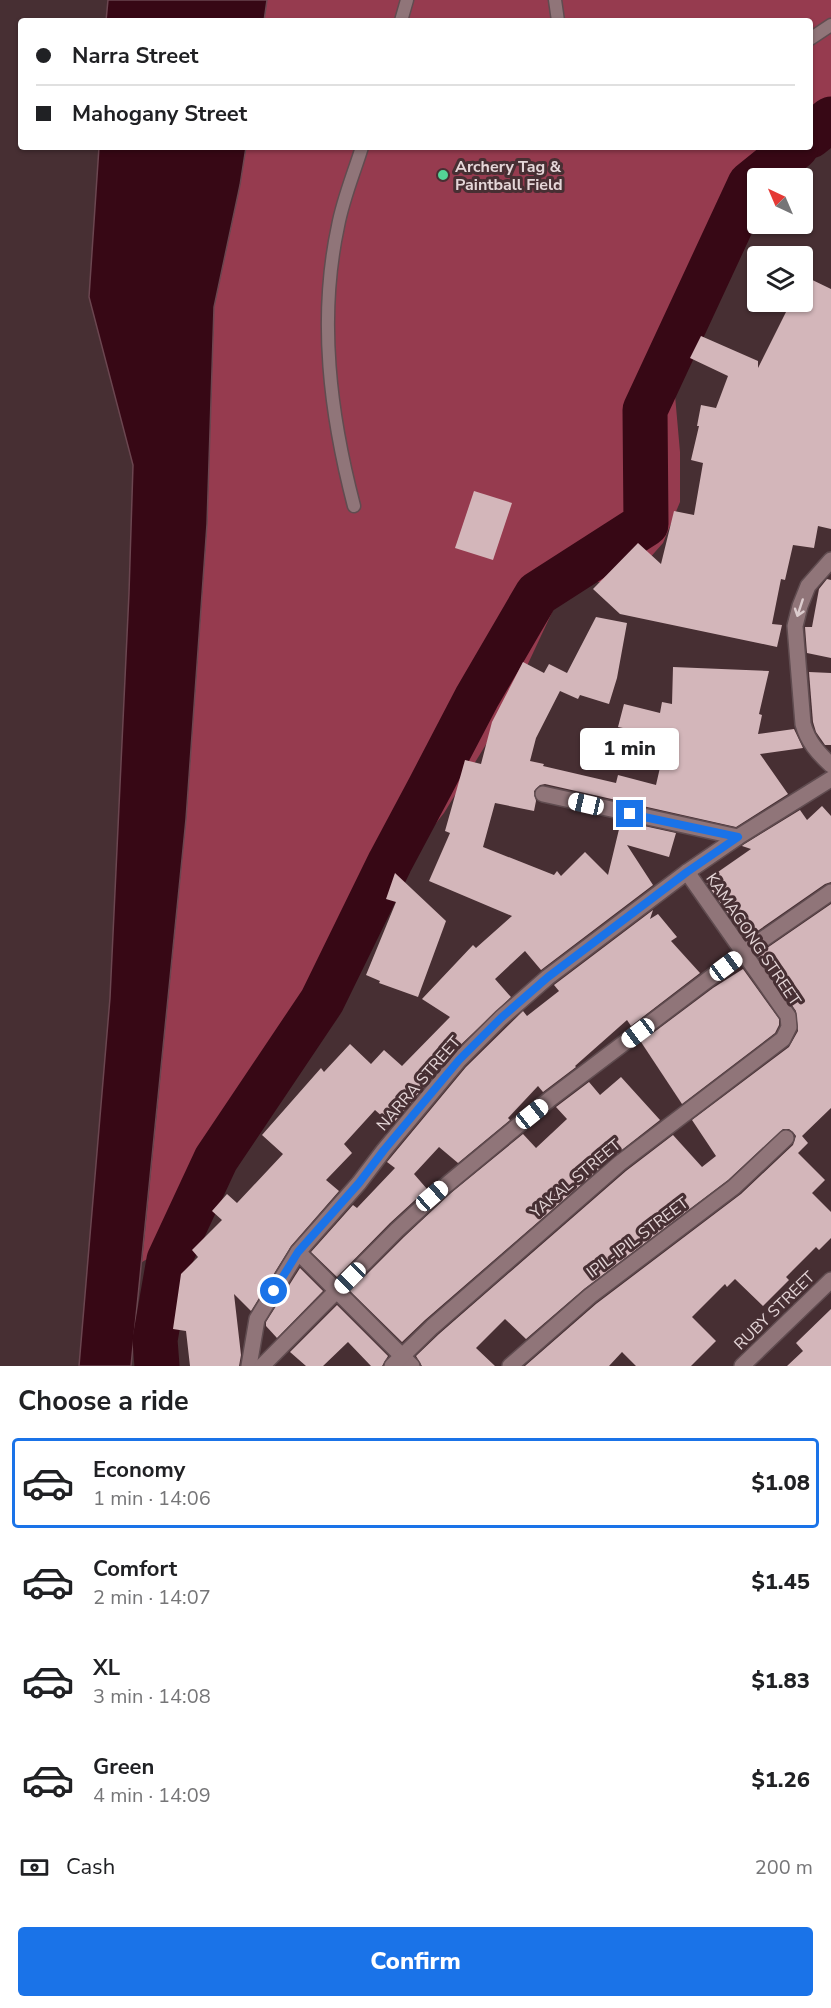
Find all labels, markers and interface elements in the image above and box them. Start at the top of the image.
text: Narra Street [72,41,199,71]
text: Mahogany Street [72,99,247,129]
place label: Archery Tag & Paintball Field [455,156,563,196]
marker: Archery Tag & Paintball Field [436,168,450,182]
north arrow [747,168,813,234]
map controls [747,168,813,312]
button: layers [747,246,813,312]
one-way arrow [793,598,804,617]
callout: 1 min [580,727,680,769]
text: 1 min [603,735,656,762]
car [566,791,606,817]
route end [616,800,643,827]
street label: KAMAGONG STREET [700,869,806,1011]
car [706,948,746,984]
car [618,1015,658,1051]
street label: NARRA STREET [372,1031,466,1136]
car [512,1096,552,1132]
street label: YAKAL STREET [525,1134,626,1224]
car [413,1177,451,1215]
street label: IPIL-IPIL STREET [582,1192,693,1283]
car [331,1259,369,1297]
street label: RUBY STREET [729,1266,820,1355]
route start [260,1277,287,1304]
text: Choose a ride [18,1383,189,1420]
text: Economy [93,1455,185,1485]
icon: car [21,1456,75,1510]
text: $1.08 [751,1468,810,1498]
text: 1 min · 14:06 [93,1485,211,1512]
text: Comfort [93,1554,177,1584]
icon: car [21,1555,75,1609]
text: $1.45 [751,1567,810,1597]
text: 2 min · 14:07 [93,1584,211,1611]
text: XL [93,1653,120,1683]
icon: car [21,1654,75,1708]
text: $1.83 [751,1666,810,1696]
text: 3 min · 14:08 [93,1683,211,1710]
text: Green [93,1752,154,1782]
icon: car [21,1753,75,1807]
text: $1.26 [751,1765,810,1795]
text: 4 min · 14:09 [93,1782,211,1809]
icon: cash [18,1851,51,1884]
text: Cash [66,1852,115,1882]
text: 200 m [755,1854,813,1881]
button: Confirm [18,1927,813,1996]

